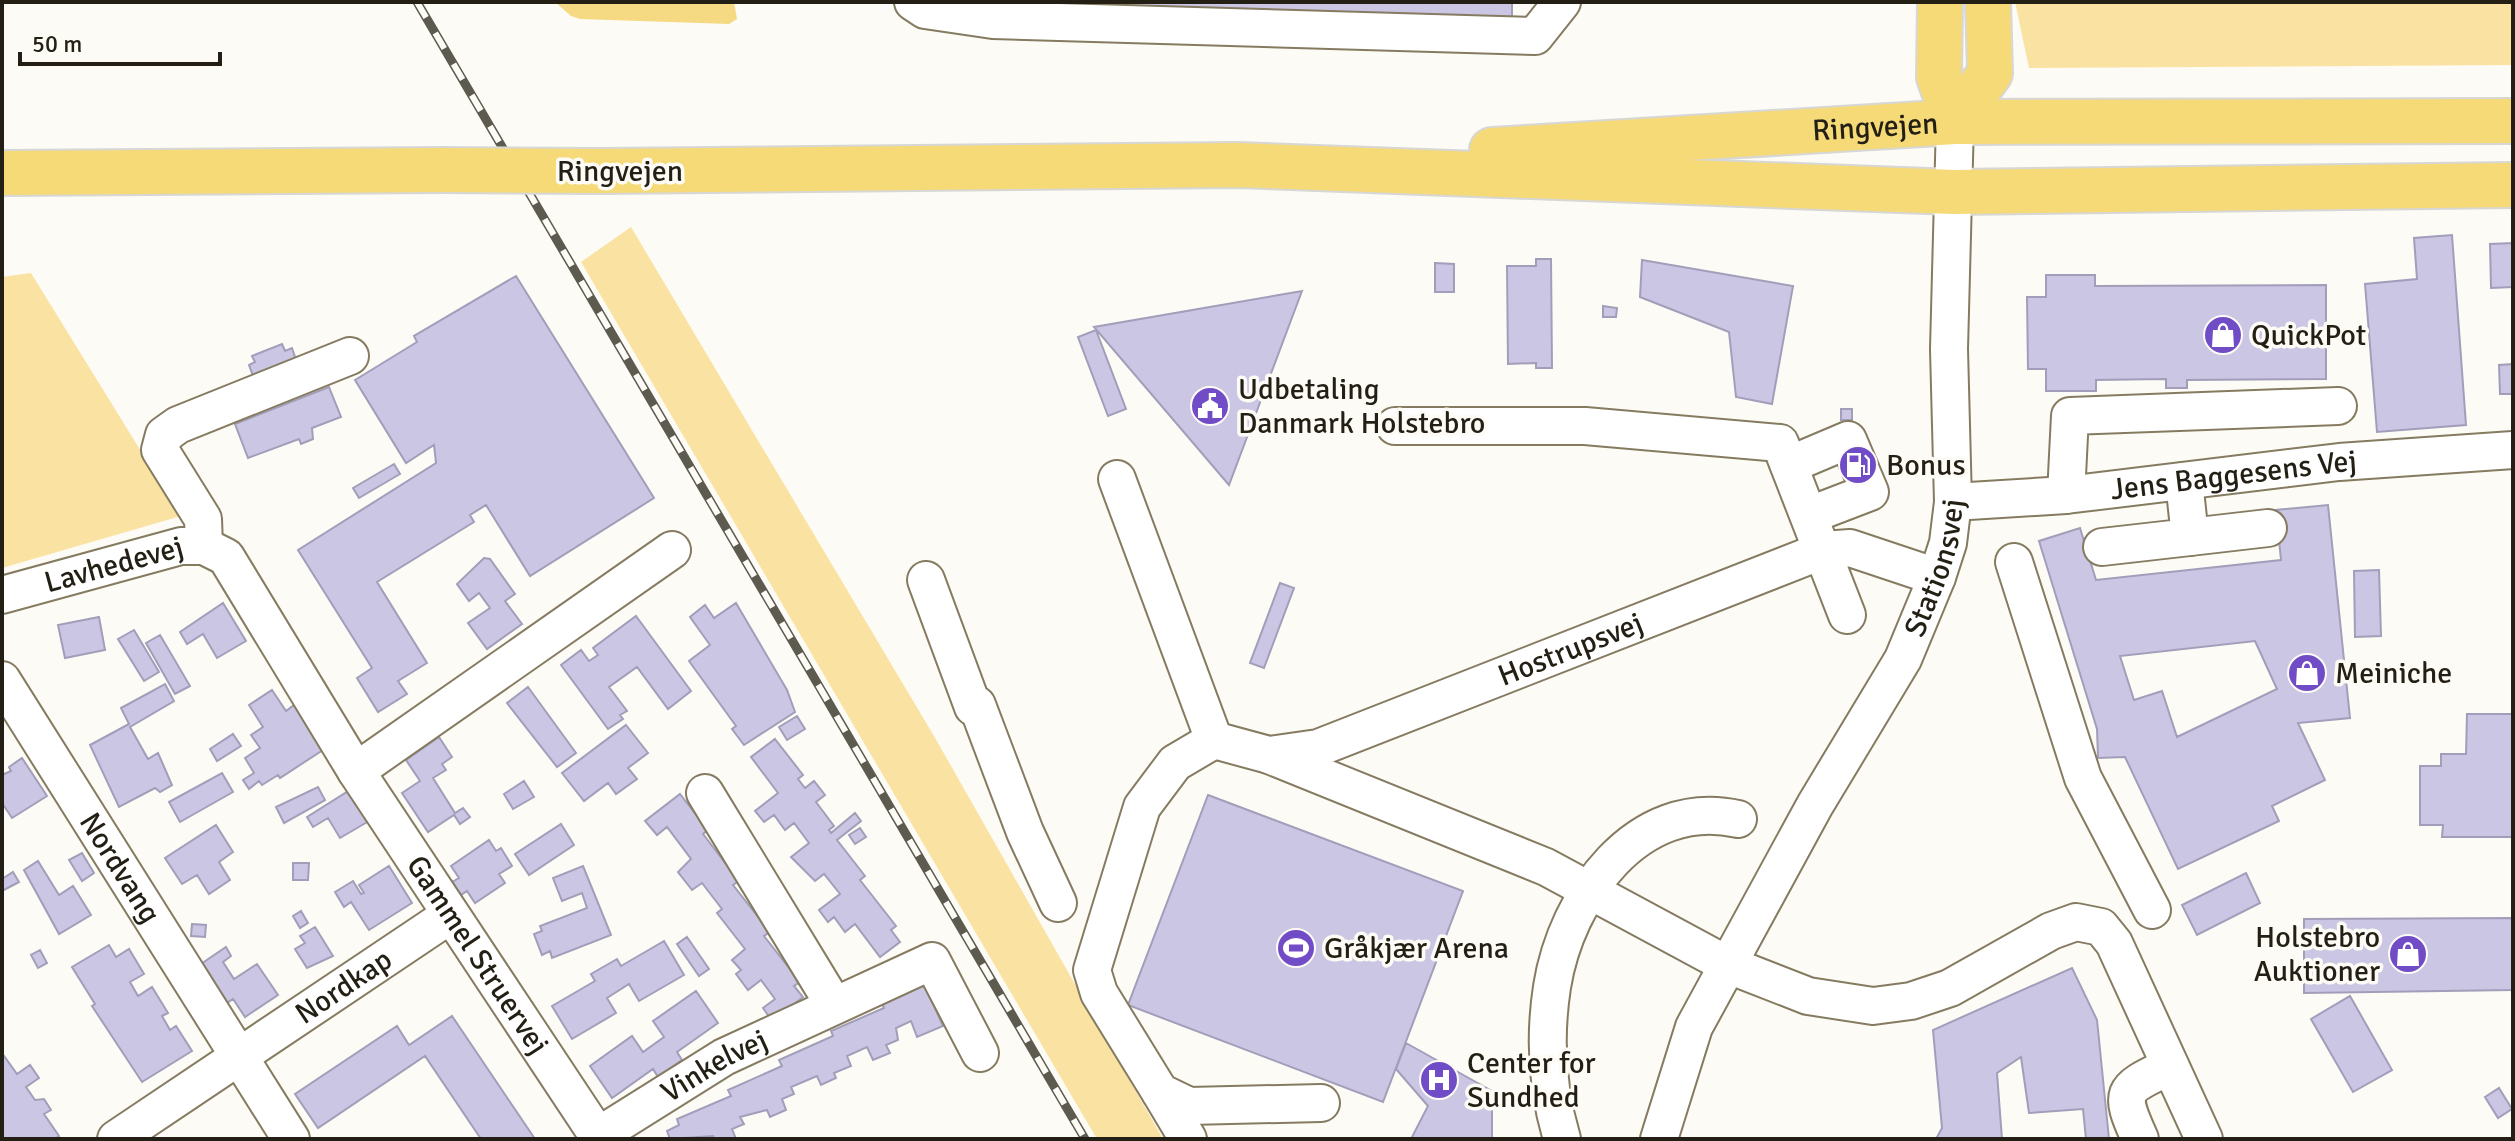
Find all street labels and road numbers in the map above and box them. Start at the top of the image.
street label: Ringvejen [1811,105,1940,150]
street label: Ringvejen [557,153,683,190]
street label: Jens Baggesens Vej [2108,443,2358,508]
street label: Stationsvej [1896,497,1972,642]
street label: Lavhedevej [40,528,188,601]
street label: Hostrupsvej [1493,605,1648,695]
street label: Nordvang [71,806,168,930]
street label: Gammel Struervej [398,849,557,1061]
street label: Nordkap [288,941,399,1032]
street label: Vinkelvej [654,1022,773,1111]

